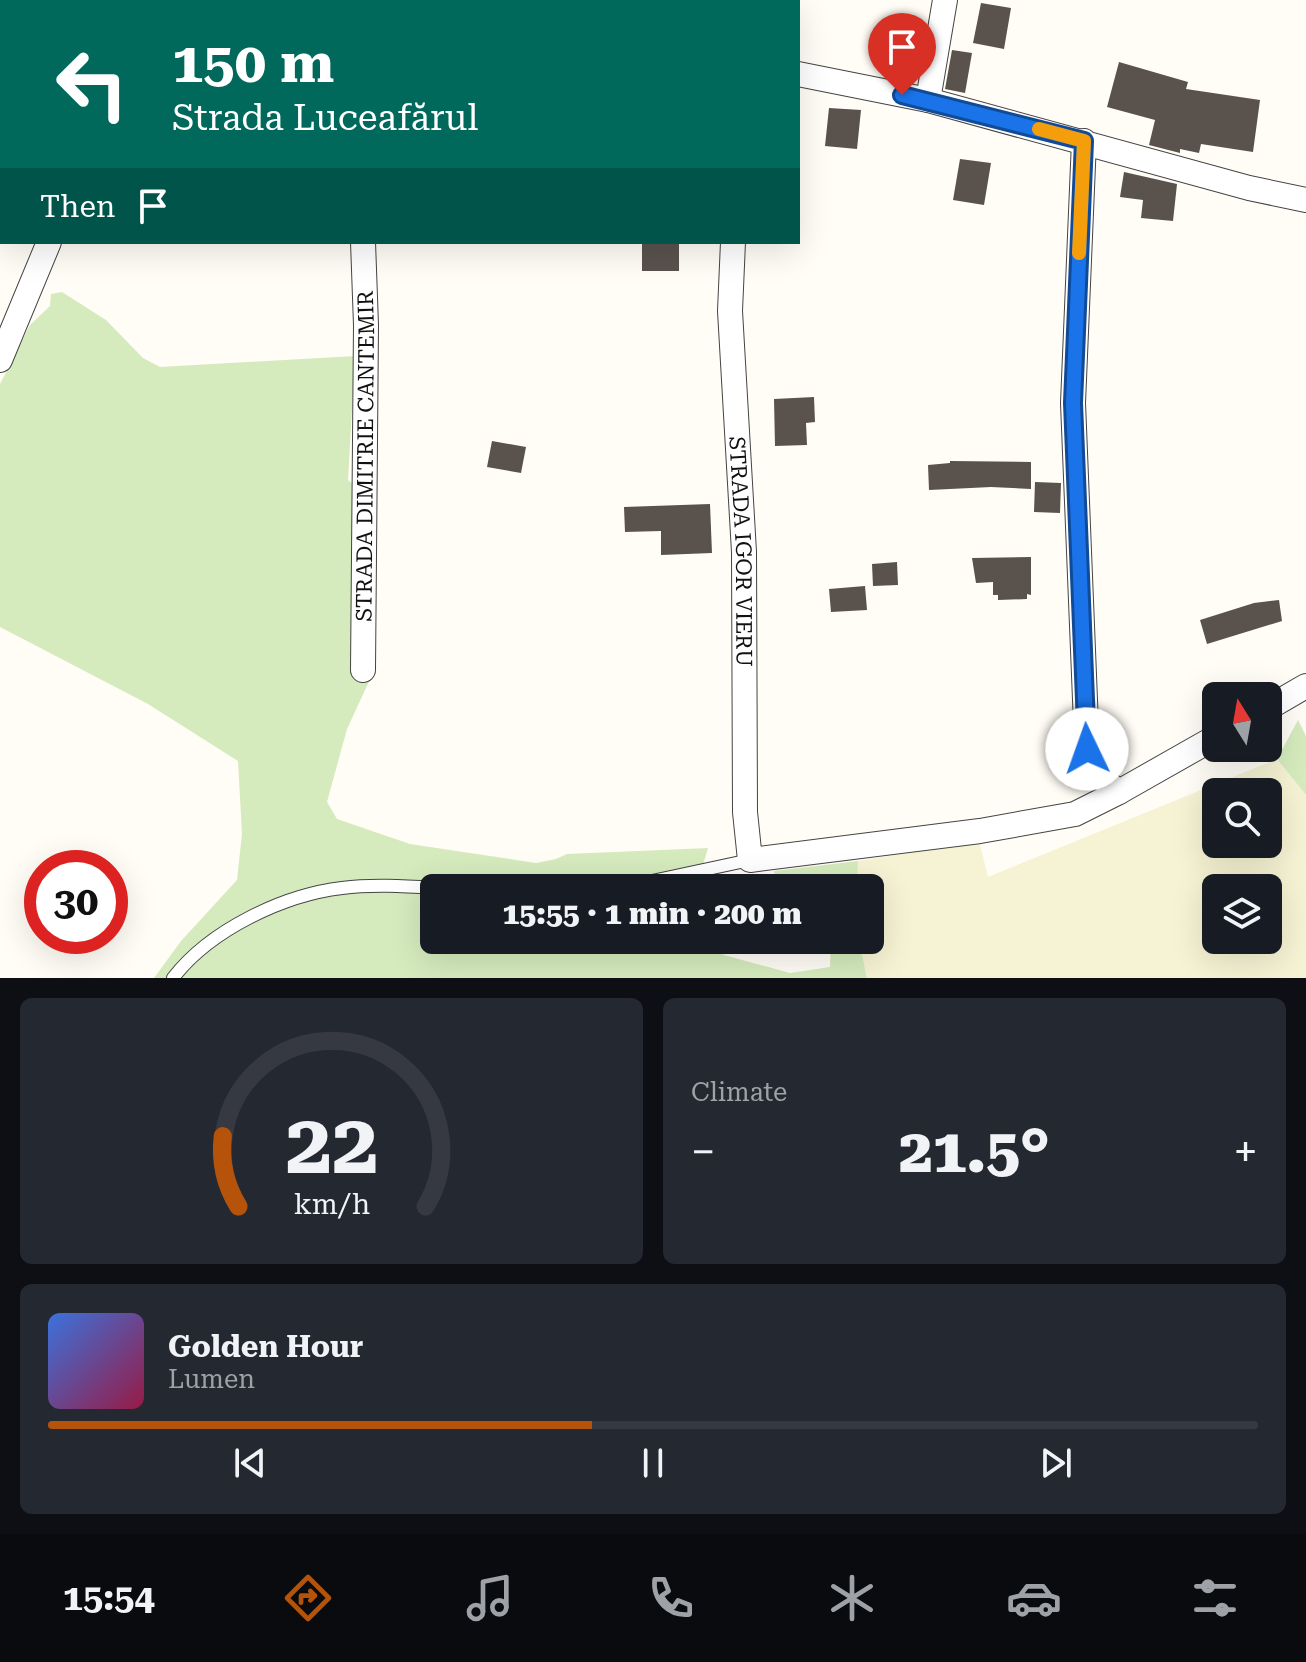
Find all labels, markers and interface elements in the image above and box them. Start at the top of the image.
pin [868,13,936,95]
icon: arrive [880,25,924,69]
text: 150 m [172,30,334,96]
icon: left [40,32,144,136]
text: Strada Luceafărul [172,97,478,139]
icon: arrive [131,184,175,228]
text: Then [40,189,115,224]
street label: STRADA DIMITRIE CANTEMIR [351,290,379,622]
street label: STRADA IGOR VIERU [725,436,757,667]
north arrow [1202,682,1282,762]
map controls [1202,682,1282,954]
position arrow [1045,707,1129,791]
button: search [1202,778,1282,858]
speed limit sign: 30 [24,850,128,954]
button: layers [1202,874,1282,954]
text: 15:55 · 1 min · 200 m [502,896,802,931]
text: Climate [691,1077,787,1107]
text: 22 [285,1096,378,1193]
text: 21.5° [899,1116,1050,1187]
text: − [691,1126,716,1178]
text: + [1233,1126,1258,1178]
text: km/h [293,1187,370,1221]
text: Golden Hour [168,1329,363,1364]
text: Lumen [168,1364,255,1394]
icon: previous [228,1441,272,1485]
icon: pause [631,1441,675,1485]
icon: next [1034,1441,1078,1485]
icon: directions [280,1570,336,1626]
icon: music [462,1570,518,1626]
icon: phone [643,1570,699,1626]
icon: climate [824,1570,880,1626]
icon: car [1006,1570,1062,1626]
icon: filters [1187,1570,1243,1626]
text: 15:54 [63,1577,155,1619]

